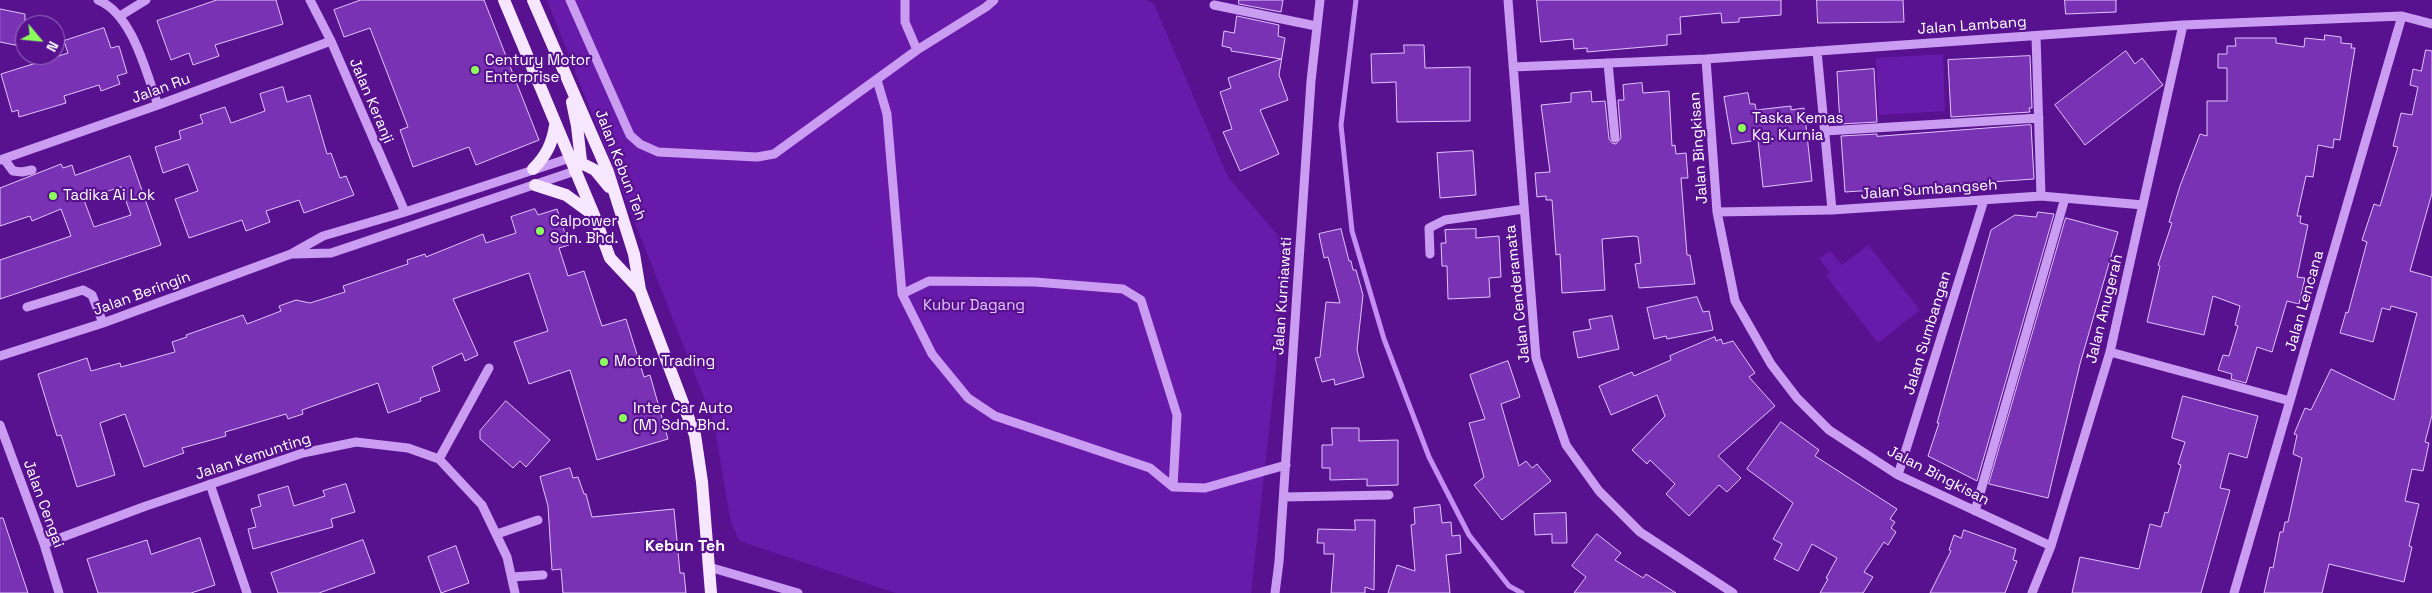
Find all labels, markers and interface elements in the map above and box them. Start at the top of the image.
street label: Jalan Lambang [1917,13,2027,39]
north arrow [15,15,65,65]
text: N [42,38,63,55]
place label: Century Motor Enterprise [485,52,591,87]
street label: Jalan Keranji [345,56,397,146]
marker: Century Motor Enterprise [469,64,481,76]
street label: Jalan Ru [129,70,193,108]
street label: Jalan Bingkisan [1686,91,1712,205]
street label: Jalan Kebun Teh [591,107,649,223]
place label: Taska Kemas Kg. Kurnia [1752,110,1843,145]
marker: Taska Kemas Kg. Kurnia [1736,122,1748,134]
street label: Jalan Sumbangseh [1860,176,1998,204]
place label: Tadika Ai Lok [63,187,155,205]
marker: Tadika Ai Lok [47,190,59,202]
place label: Calpower Sdn. Bhd. [550,213,618,248]
street label: Jalan Cenderamata [1502,224,1534,364]
marker: Calpower Sdn. Bhd. [534,225,546,237]
street label: Jalan Kurniawati [1270,236,1296,356]
street label: Jalan Lencana [2282,248,2328,354]
street label: Jalan Anugerah [2083,253,2127,365]
street label: Jalan Beringin [91,268,193,320]
street label: Jalan Sumbangan [1901,269,1955,397]
park label: Kubur Dagang [923,297,1025,315]
place label: Motor Trading [614,353,715,371]
marker: Motor Trading [598,356,610,368]
place label: Inter Car Auto (M) Sdn. Bhd. [633,400,733,435]
marker: Inter Car Auto (M) Sdn. Bhd. [617,412,629,424]
street label: Jalan Kemunting [193,430,313,484]
street label: Jalan Bingkisan [1884,442,1992,510]
street label: Jalan Cengai [19,458,67,550]
district label: Kebun Teh [645,537,725,557]

